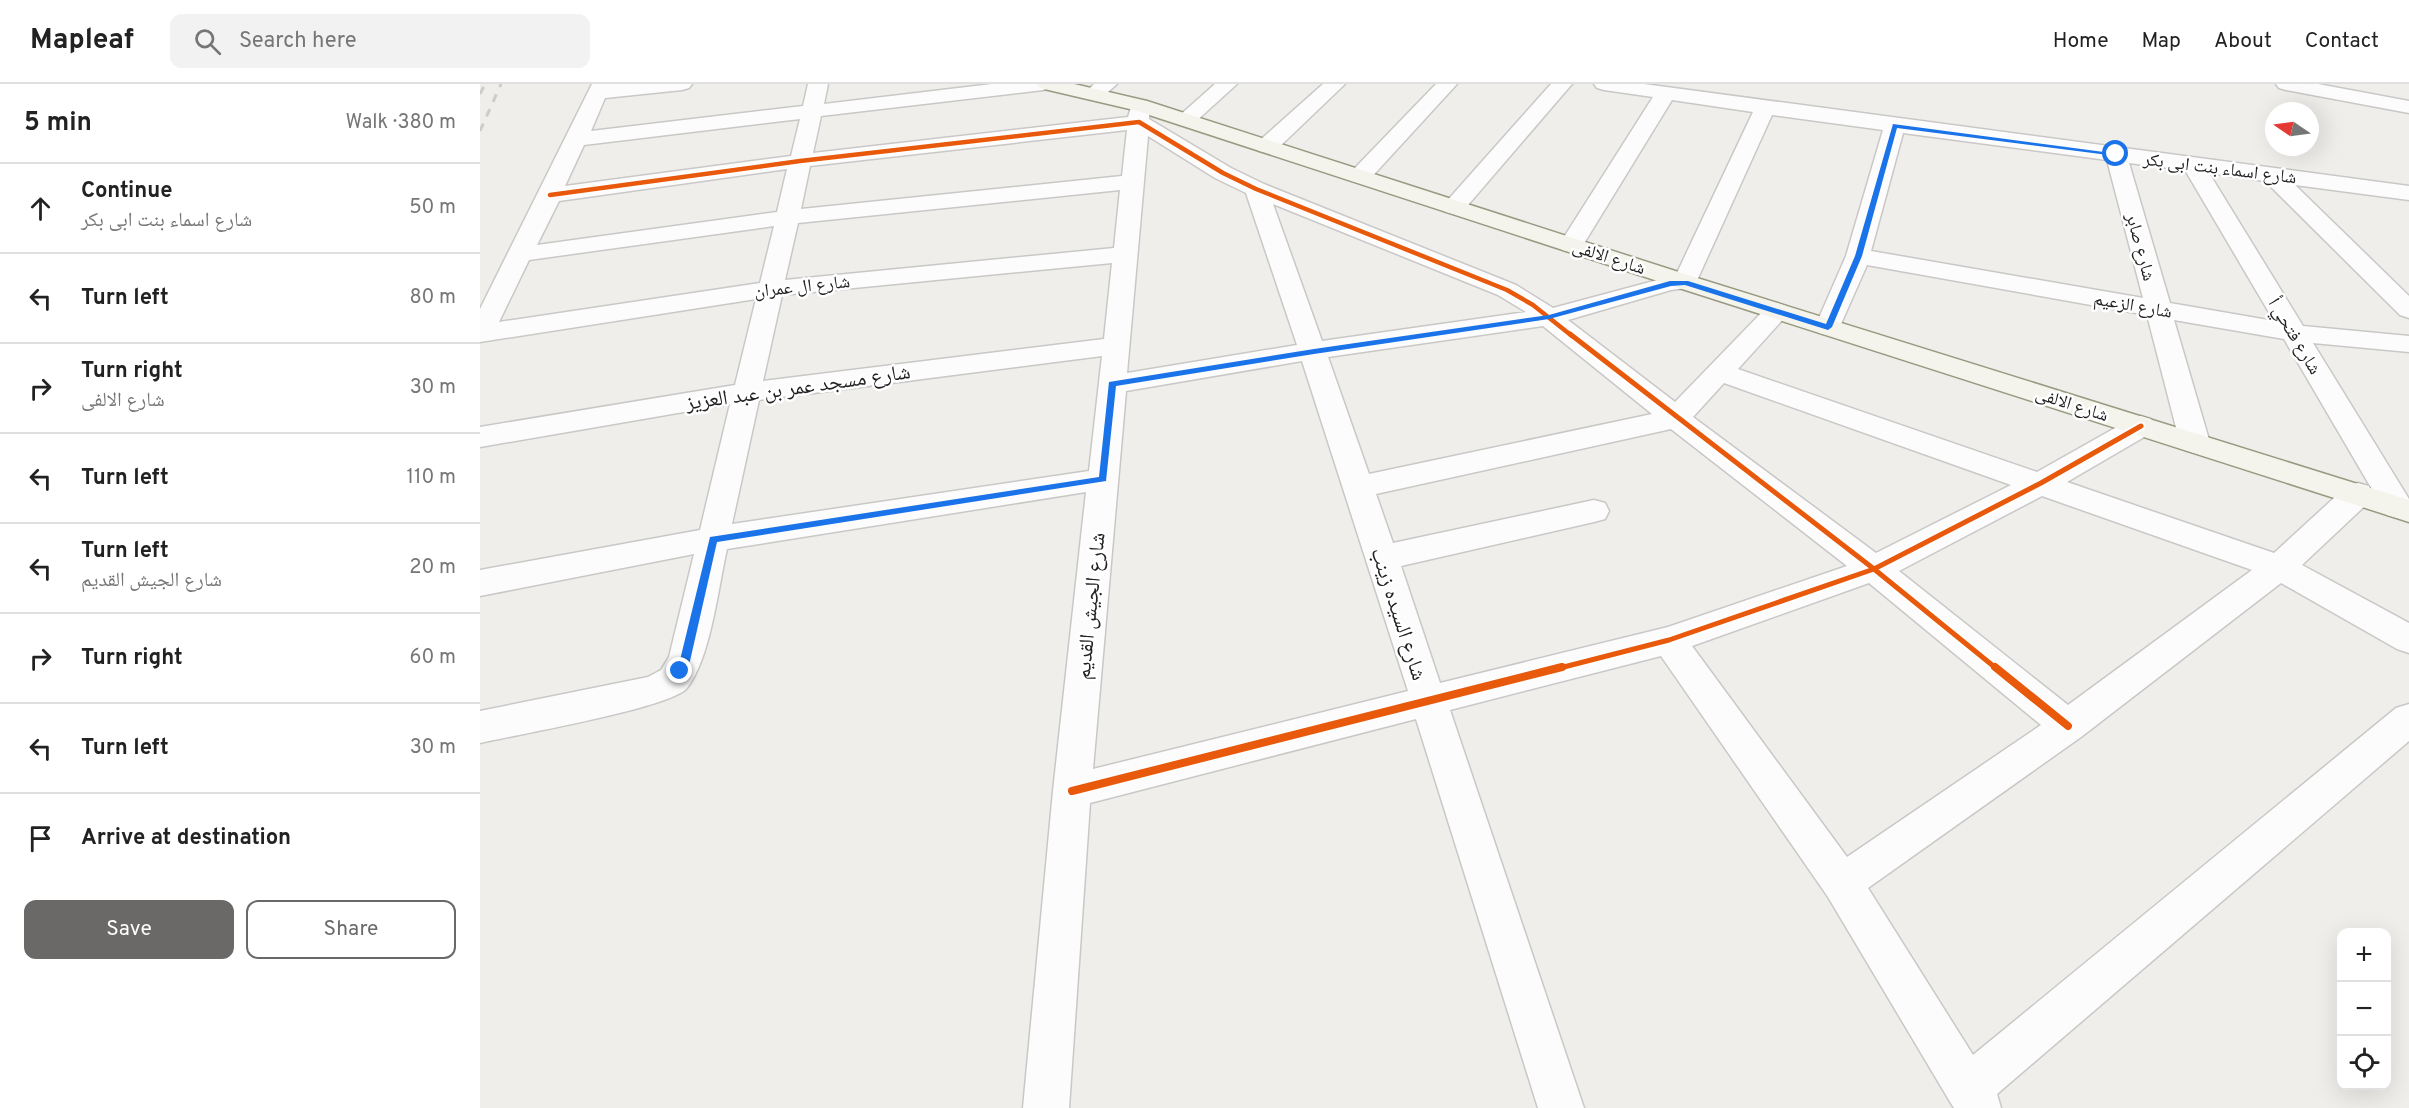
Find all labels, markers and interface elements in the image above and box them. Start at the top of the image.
search box [170,14,590,68]
text: Mapleaf [30,23,134,59]
icon: search [191,25,224,58]
text: Search here [239,28,357,55]
text: Home [2053,28,2109,55]
text: Map [2142,28,2181,55]
text: About [2214,28,2272,55]
text: Contact [2305,28,2379,55]
north arrow [2265,102,2319,156]
text: 5 min [24,107,92,140]
text: Walk · 380 m [345,110,456,136]
route start [2102,140,2128,166]
street label: شارع اسماء بنت ابى بكر [2141,149,2298,190]
text: Continue [81,178,172,205]
icon: ahead [24,192,57,225]
text: 50 m [409,195,456,221]
text: شارع اسماء بنت ابى بكر [81,208,252,234]
street label: شارع صابر [2119,210,2160,284]
street label: شارع الالفى [1569,236,1648,281]
street label: شارع ال عمران [753,271,851,304]
icon: left [24,282,57,315]
text: Turn left [81,285,169,312]
text: 80 m [410,285,456,311]
street label: شارع الزعيم [2092,288,2174,325]
street label: شارع فتحي أ [2260,294,2326,380]
text: Turn right [81,358,183,385]
street label: شارع مسجد عمر بن عبد العزيز [683,359,912,418]
icon: right [24,372,57,405]
text: 30 m [410,375,456,401]
street label: شارع الالفى [2032,383,2111,428]
text: شارع الالفى [81,388,165,414]
icon: left [24,462,57,495]
text: Turn left [81,465,169,492]
text: 110 m [407,465,456,491]
street label: شارع الجيش القديم [1070,531,1113,681]
text: Turn left [81,538,169,565]
street label: شارع السيده زينب [1363,545,1432,684]
icon: left [24,552,57,585]
text: 20 m [409,555,456,581]
text: شارع الجيش القديم [81,568,222,594]
icon: right [24,642,57,675]
text: Turn right [81,645,183,672]
text: 60 m [410,645,456,671]
route end [666,657,692,683]
icon: left [24,732,57,765]
text: Turn left [81,735,169,762]
text: 30 m [410,735,456,761]
icon: arrive [24,822,57,855]
text: Arrive at destination [81,825,291,852]
button: Save [24,900,234,959]
button: Share [246,900,456,959]
map controls [2337,928,2391,1090]
button: + [2337,928,2391,982]
button: − [2337,982,2391,1036]
button: locate [2337,1036,2391,1090]

